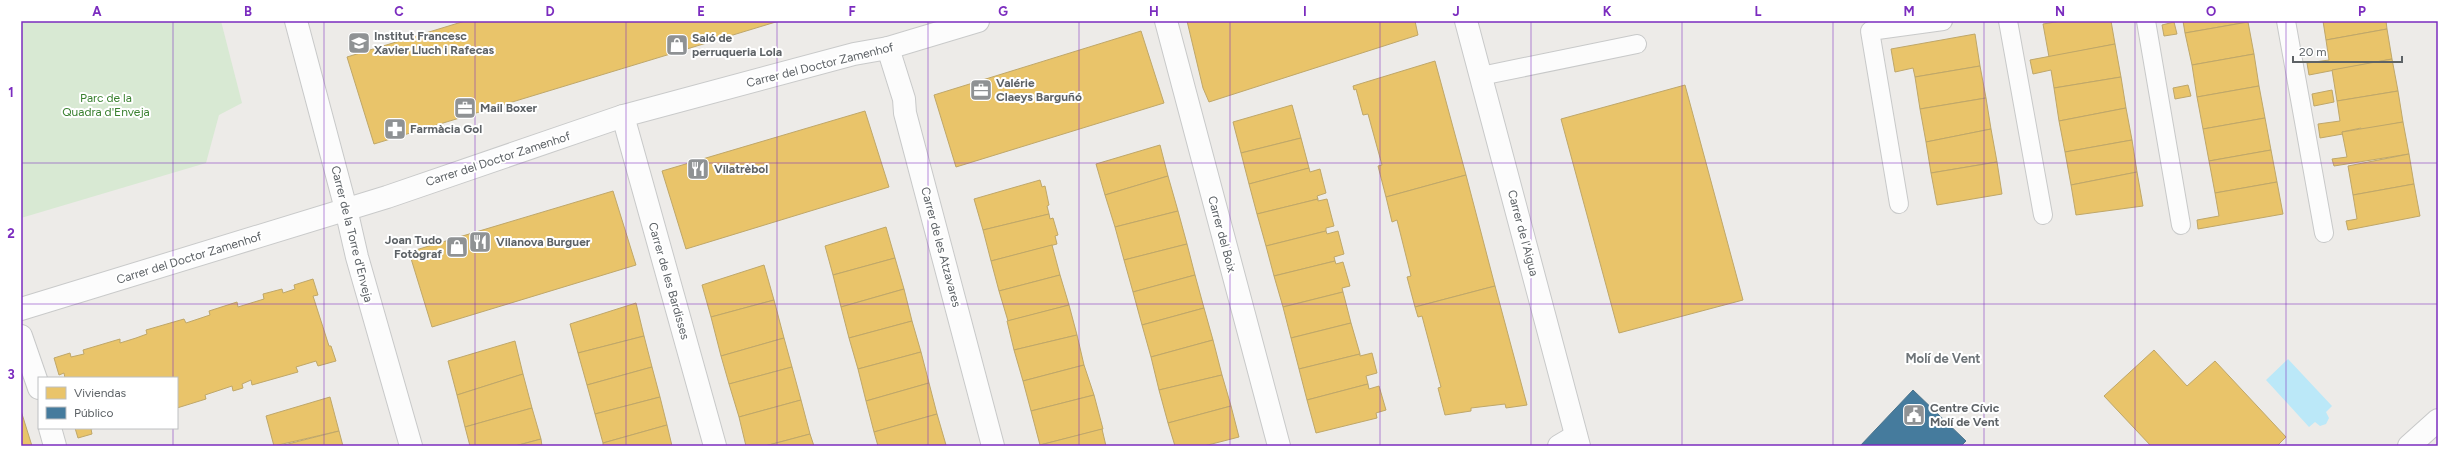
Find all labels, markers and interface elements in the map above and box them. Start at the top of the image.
text: A [92,4,102,19]
text: B [244,4,252,19]
text: C [394,4,404,19]
text: D [545,4,555,19]
text: E [697,4,705,19]
text: F [848,4,856,19]
text: G [998,4,1008,19]
text: H [1149,4,1159,19]
text: I [1303,4,1307,19]
text: J [1452,4,1460,19]
text: K [1603,4,1612,19]
text: L [1755,4,1762,19]
text: M [1903,4,1915,19]
text: N [2055,4,2065,19]
text: O [2206,4,2216,19]
text: P [2358,4,2366,19]
place label: Institut Francesc Xavier Lluch i Rafecas [374,29,495,57]
school or university icon: Institut Francesc Xavier Lluch i Rafecas [346,30,372,56]
place label: Saló de perruqueria Lola [692,31,782,59]
shop icon: Saló de perruqueria Lola [664,32,690,58]
scale bar [2293,38,2402,64]
street label: Carrer del Doctor Zamenhof [745,40,896,90]
text: 20 m [2299,45,2327,59]
place label: Valérie Claeys Barguñó [996,76,1082,104]
office icon: Valérie Claeys Barguñó [968,77,994,103]
text: 1 [8,85,14,100]
park label: Parc de la Quadra d'Enveja [62,91,150,119]
office icon: Mail Boxer [452,95,478,121]
place label: Mail Boxer [480,101,538,115]
pharmacy icon: Farmàcia Gol [382,116,408,142]
place label: Farmàcia Gol [410,122,482,136]
street label: Carrer del Doctor Zamenhof [424,129,573,189]
restaurant icon: Vilatrèbol [685,156,711,182]
place label: Vilatrèbol [714,162,768,176]
street label: Carrer de la Torre d'Enveja [328,164,376,304]
street label: Carrer de les Atzavares [918,185,964,309]
street label: Carrer de l'Aigua [1505,188,1541,278]
street label: Carrer del Boix [1205,194,1239,274]
street label: Carrer de les Bardisses [646,221,693,342]
text: 2 [7,226,15,241]
street label: Carrer del Doctor Zamenhof [115,229,264,287]
restaurant icon: Vilanova Burguer [467,229,493,255]
place label: Joan Tudo Fotògraf [385,233,442,261]
shop icon: Joan Tudo Fotògraf [444,234,470,260]
place label: Vilanova Burguer [496,235,591,249]
district label: Molí de Vent [1905,351,1981,366]
text: 3 [7,367,15,382]
legend [38,377,178,429]
text: Viviendas [74,386,127,400]
place label: Centre Cívic Molí de Vent [1930,401,2000,429]
public building icon: Centre Cívic Molí de Vent [1901,402,1927,428]
text: Público [74,406,114,420]

